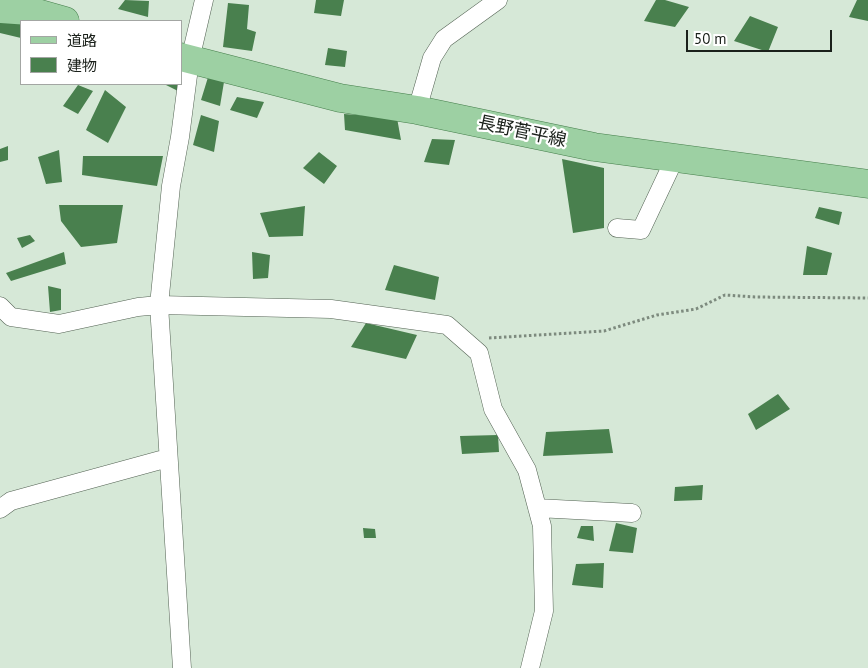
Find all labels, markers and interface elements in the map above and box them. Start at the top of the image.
legend [20,20,182,85]
scale bar [688,20,834,52]
text: 50 m [694,29,727,48]
text: 道路 [67,31,97,50]
text: 建物 [67,56,97,75]
street label: 長野菅平線 [476,112,568,152]

